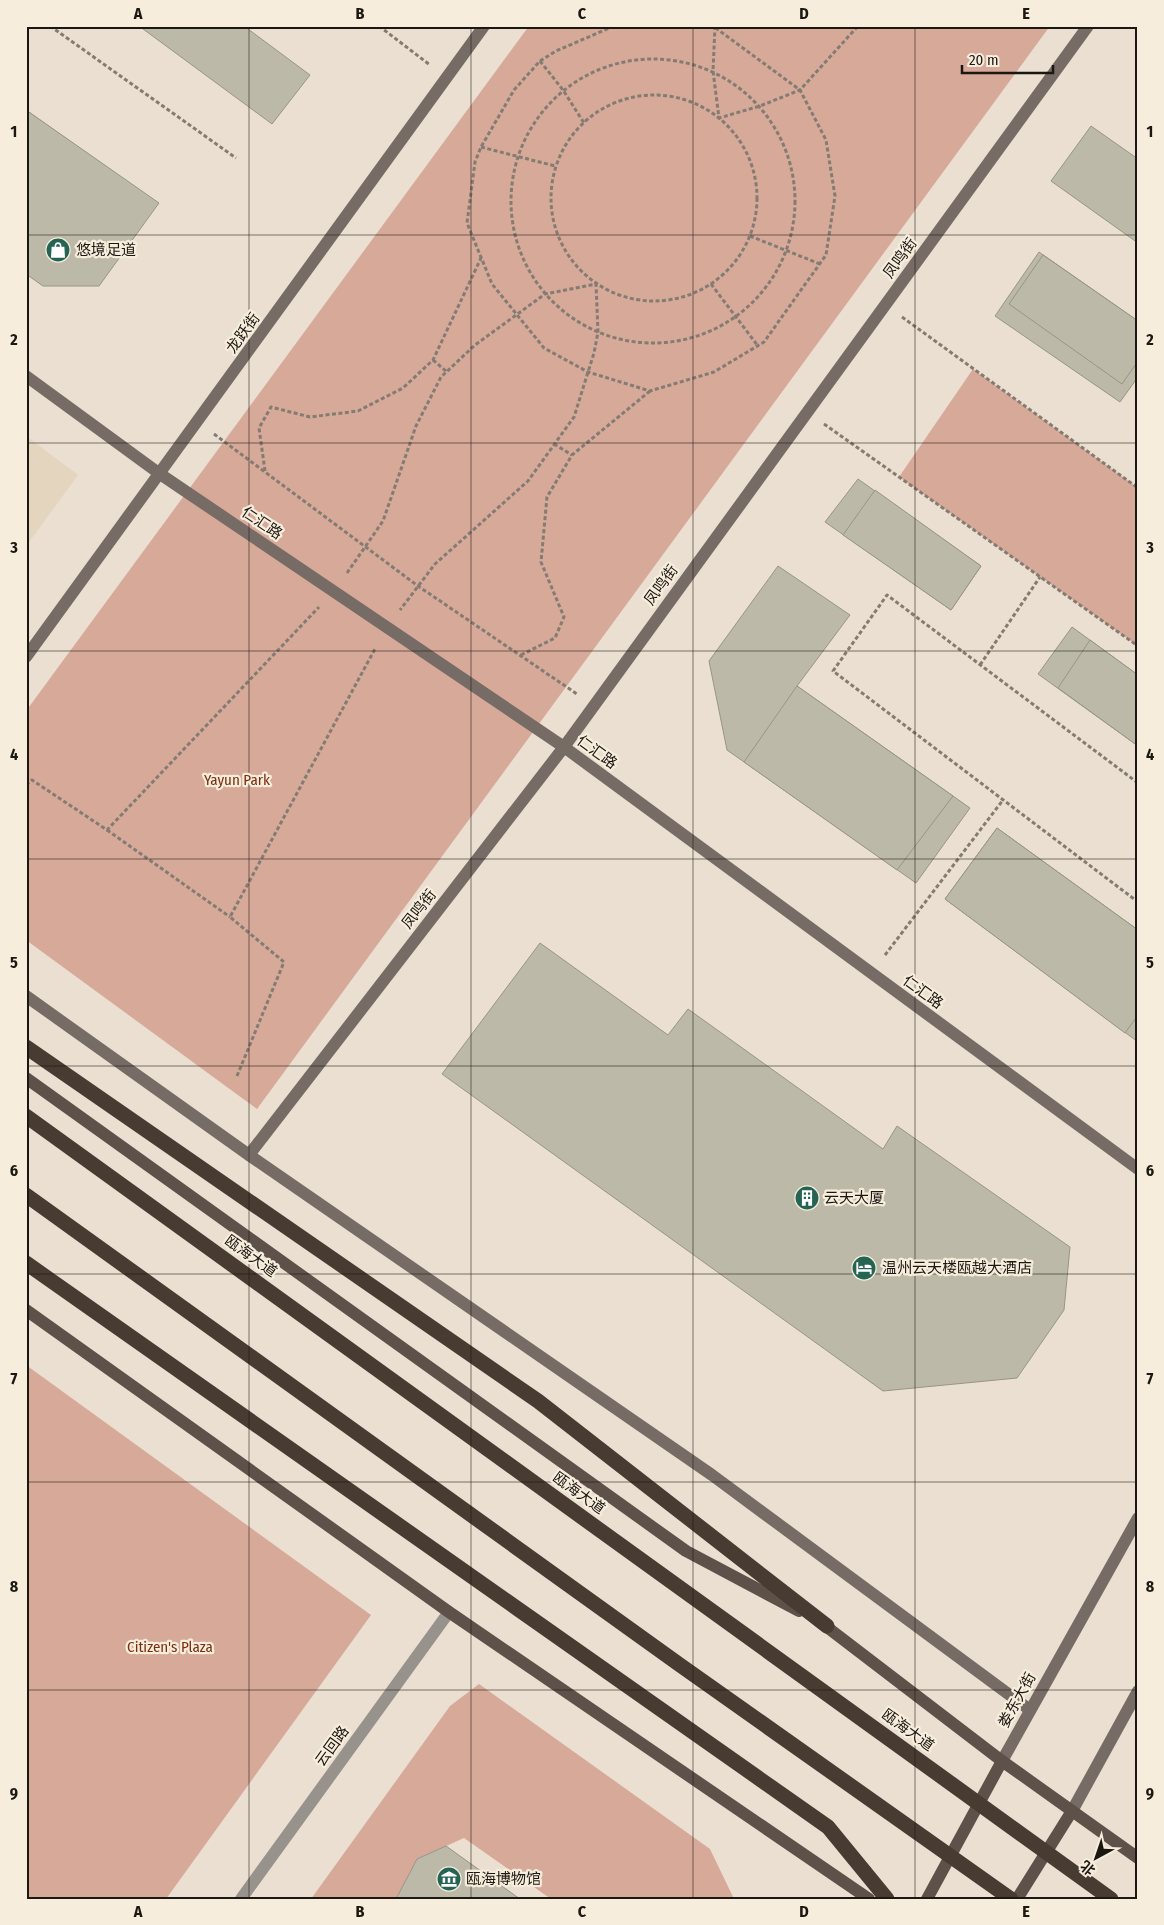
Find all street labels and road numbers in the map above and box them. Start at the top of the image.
street label: 凤鸣街 [879,235,921,281]
street label: 龙跃街 [222,310,264,356]
street label: 仁汇路 [238,503,286,543]
street label: 凤鸣街 [640,562,682,608]
street label: 仁汇路 [574,731,620,773]
street label: 凤鸣街 [398,886,440,932]
street label: 仁汇路 [900,971,946,1013]
street label: 瓯海大道 [221,1231,281,1281]
street label: 瓯海大道 [549,1468,609,1518]
street label: 娄东大街 [995,1669,1039,1731]
street label: 瓯海大道 [878,1705,938,1755]
street label: 云回路 [311,1723,353,1769]

